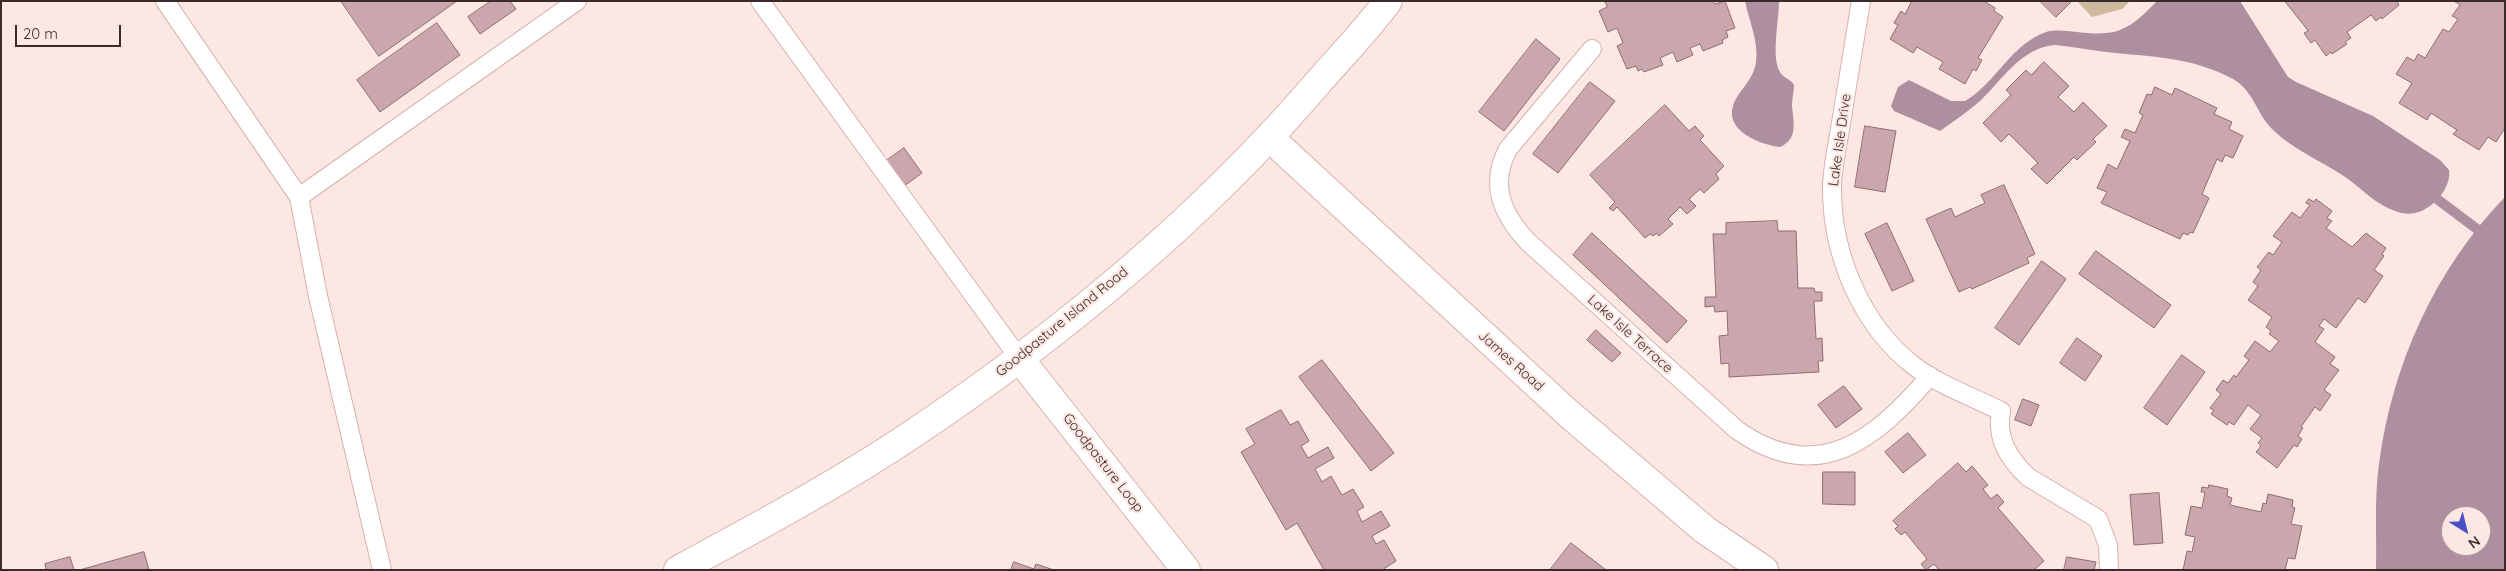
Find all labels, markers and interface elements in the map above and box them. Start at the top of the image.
scale bar [18,15,124,47]
text: 20 m [23,24,58,43]
street label: Lake Isle Drive [1825,93,1855,187]
street label: Goodpasture Island Road [993,264,1131,380]
street label: Lake Isle Terrace [1584,291,1676,377]
street label: James Road [1475,327,1547,395]
street label: Goodpasture Loop [1059,410,1147,516]
north arrow [2441,506,2491,556]
text: N [2465,532,2484,553]

